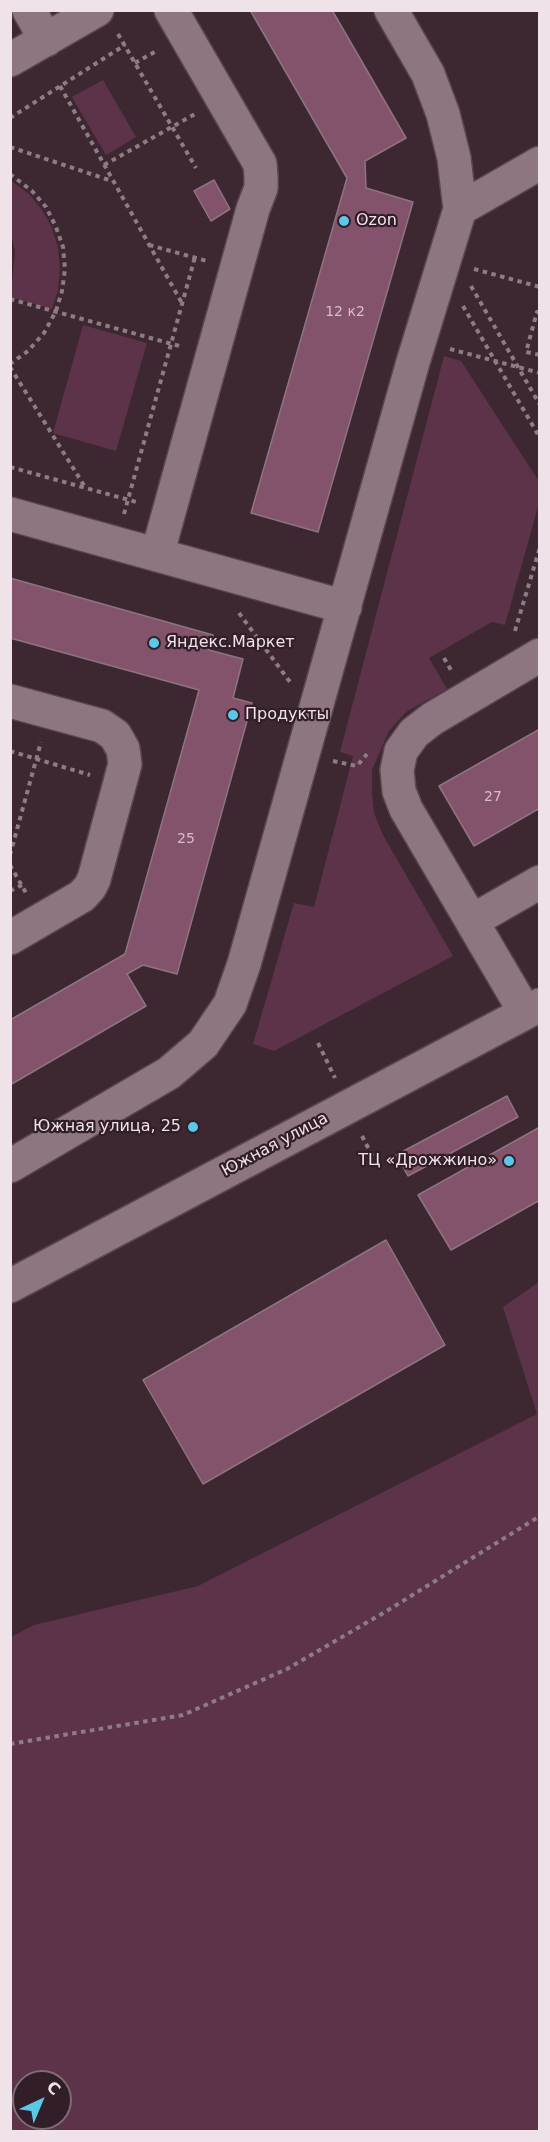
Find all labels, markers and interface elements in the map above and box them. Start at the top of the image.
place label: Ozon [356,211,397,231]
marker: Ozon [337,214,351,228]
house number: 12 к2 [325,304,365,320]
place label: Яндекс.Маркет [166,633,295,653]
marker: Яндекс.Маркет [147,636,161,650]
place label: Продукты [245,705,329,725]
marker: Продукты [226,708,240,722]
house number: 27 [484,789,502,805]
house number: 25 [177,831,195,847]
street label: Южная улица [219,1109,331,1181]
place label: Южная улица, 25 [33,1117,181,1137]
marker: Южная улица, 25 [186,1120,200,1134]
place label: ТЦ «Дрожжино» [358,1151,497,1171]
marker: ТЦ «Дрожжино» [502,1154,516,1168]
north arrow [12,2070,72,2130]
text: С [43,2077,64,2099]

